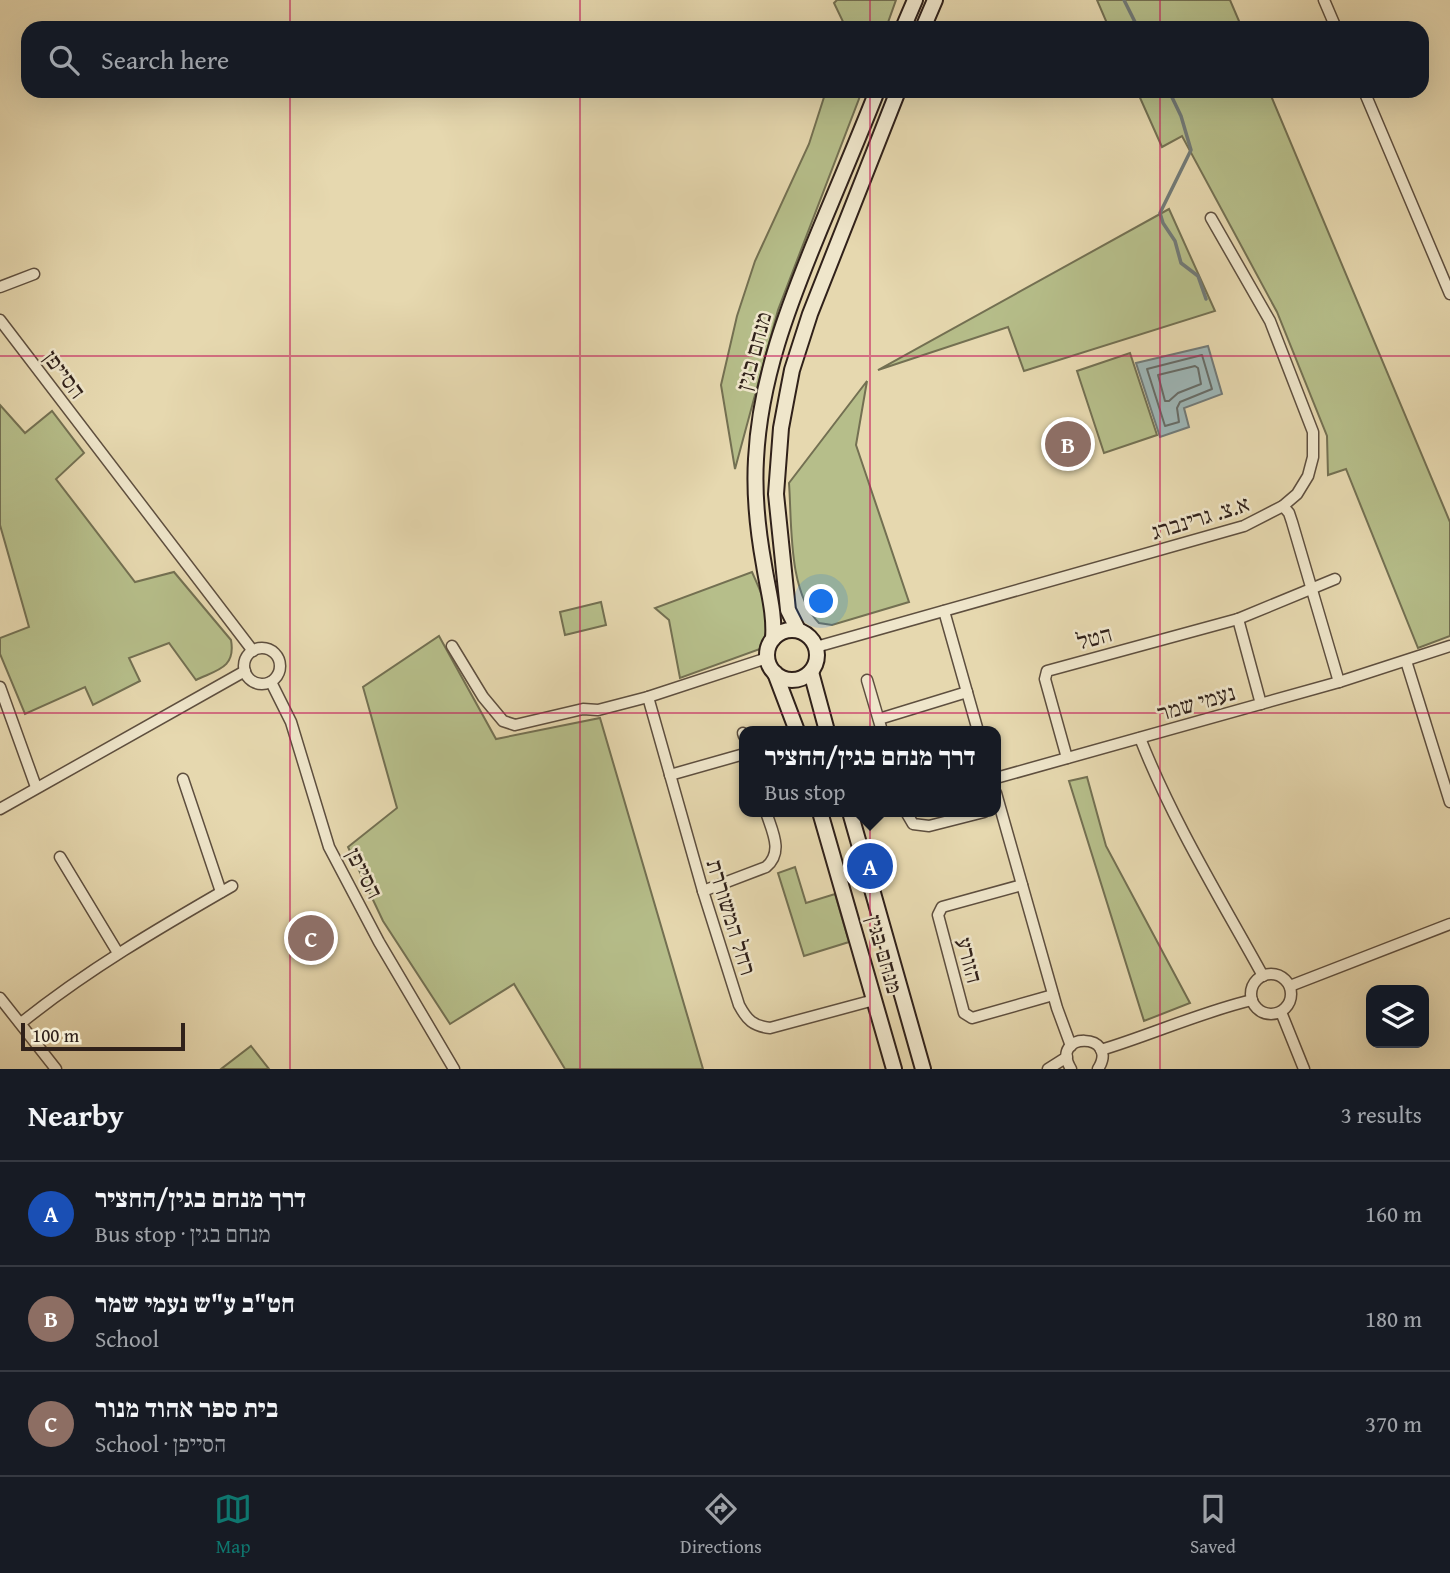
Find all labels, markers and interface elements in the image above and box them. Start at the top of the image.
search box [21,21,1429,98]
text: Search here [101,40,229,79]
icon: search [45,41,83,79]
street label: מנחם בגין [727,308,779,394]
street label: הסייפן [36,343,94,405]
pin: B [1045,418,1091,470]
street label: א.צ. גרינברג [1147,486,1253,548]
your location [804,584,838,618]
street label: הטל [1073,616,1115,658]
street label: נעמי שמר [1153,675,1239,729]
popup [739,726,1001,817]
text: דרך מנחם בגין/החציר [764,736,976,775]
text: Bus stop [764,775,846,808]
pin: A [847,840,893,892]
street label: הסייפן [338,842,392,904]
street label: רחל המשוררת [699,855,765,979]
street label: מנחם בגין [858,911,912,997]
pin: C [288,912,334,964]
street label: הזורע [948,933,992,987]
map controls [1366,985,1429,1048]
button: layers [1366,985,1429,1048]
scale bar [21,1020,186,1052]
text: 100 m [32,1021,79,1049]
text: Nearby [28,1093,124,1137]
text: 3 results [1341,1098,1422,1131]
text: דרך מנחם בגין/החציר [95,1178,306,1217]
text: A [44,1197,58,1230]
text: 160 m [1365,1197,1422,1230]
text: Bus stop · מנחם בגין [95,1217,271,1250]
text: חט"ב ע"ש נעמי שמר [95,1283,295,1322]
text: B [44,1302,58,1335]
text: 180 m [1365,1302,1422,1335]
text: School [95,1322,159,1355]
text: בית ספר אהוד מנור [95,1388,278,1427]
text: C [44,1407,58,1440]
text: 370 m [1365,1407,1422,1440]
text: School · הסייפן [95,1427,226,1460]
tab: Map [214,1490,252,1560]
tab: Directions [680,1490,762,1560]
tab: Saved [1190,1490,1236,1560]

